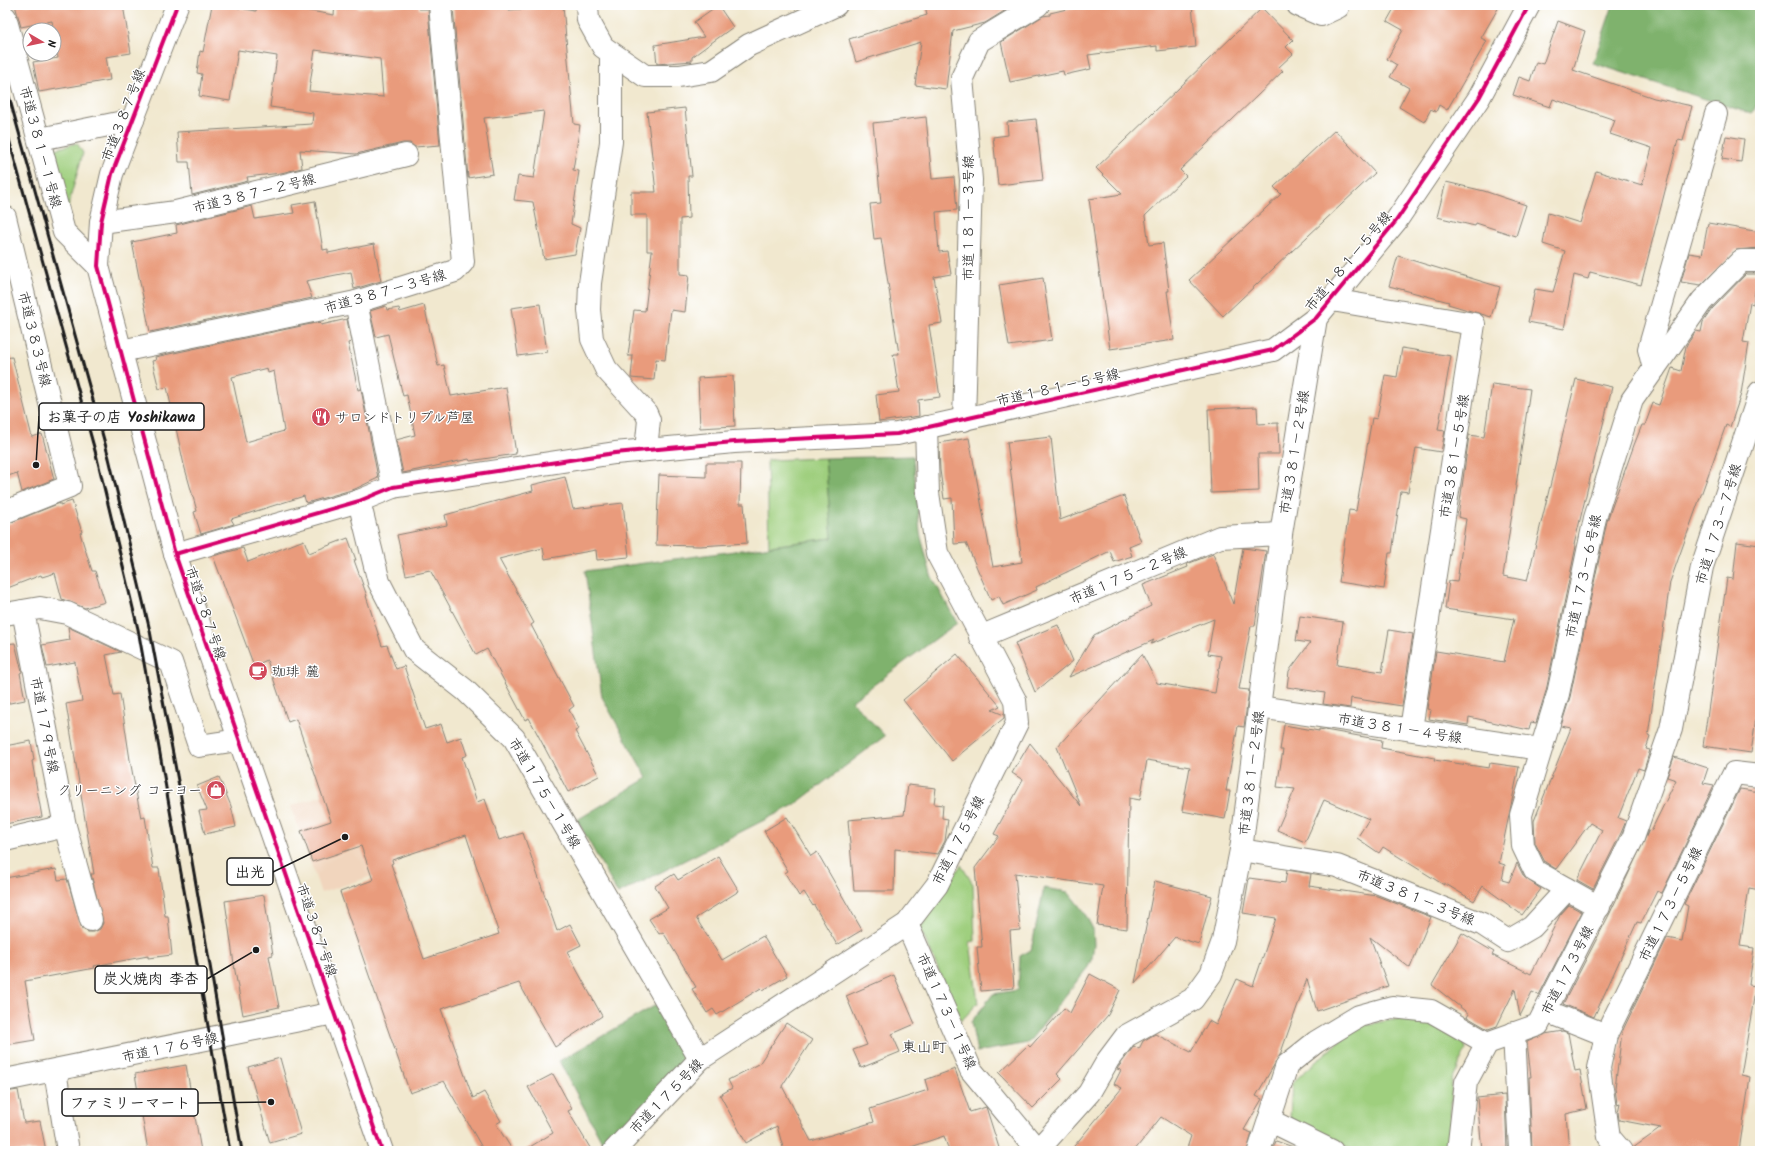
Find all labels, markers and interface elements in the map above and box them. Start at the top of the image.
north arrow [22,22,62,62]
text: N [41,39,60,48]
street label: 市道３８７号線 [96,66,152,165]
street label: 市道３８１－１号線 [13,84,67,211]
street label: 市道１８１－３号線 [958,155,980,281]
street label: 市道３８７－２号線 [190,168,318,220]
street label: 市道１８１－５号線 [1300,206,1398,317]
street label: 市道３８７－３号線 [322,264,449,320]
street label: 市道３８３号線 [12,289,57,389]
street label: 市道１８１－５号線 [994,363,1122,413]
street label: 市道３８１－２号線 [1274,388,1316,516]
street label: 市道３８１－５号線 [1434,392,1476,520]
callout: お菓子の店 Yoshikawa [39,403,204,430]
text: お菓子の店 Yoshikawa [47,406,196,430]
restaurant icon: サロンドトリプル芦屋 [310,406,332,428]
place label: サロンドトリプル芦屋 [335,407,474,429]
street label: 市道１７３－７号線 [1690,461,1748,588]
street label: 市道１７３－６号線 [1560,512,1608,640]
street label: 市道１７５－２号線 [1066,541,1191,611]
street label: 市道３８７号線 [179,563,231,663]
cafe icon: 珈琲 麓 [247,660,269,682]
place label: 珈琲 麓 [272,661,320,683]
street label: 市道１７９号線 [24,675,64,775]
street label: 市道３８１－４号線 [1336,708,1464,750]
street label: 市道３８１－２号線 [1233,709,1271,837]
street label: 市道１７５－１号線 [502,734,586,853]
shop icon: クリーニング コーヨー [205,779,227,801]
place label: クリーニング コーヨー [57,780,202,802]
street label: 市道１７５号線 [927,792,991,889]
street label: 市道１７３－５号線 [1633,843,1708,966]
callout: 出光 [227,858,273,885]
text: 出光 [235,861,265,885]
street label: 市道３８１－３号線 [1353,864,1478,932]
street label: 市道３８７号線 [290,880,342,980]
street label: 市道１７３号線 [1536,922,1600,1019]
street label: 市道１７３－１号線 [910,949,982,1073]
callout: 炭火焼肉 李杏 [95,966,207,993]
text: 炭火焼肉 李杏 [103,968,199,992]
street label: 市道１７６号線 [120,1027,220,1069]
district label: 東山町 [901,1036,947,1060]
street label: 市道１７５号線 [625,1054,709,1140]
callout: ファミリーマート [62,1089,198,1116]
text: ファミリーマート [70,1092,190,1116]

